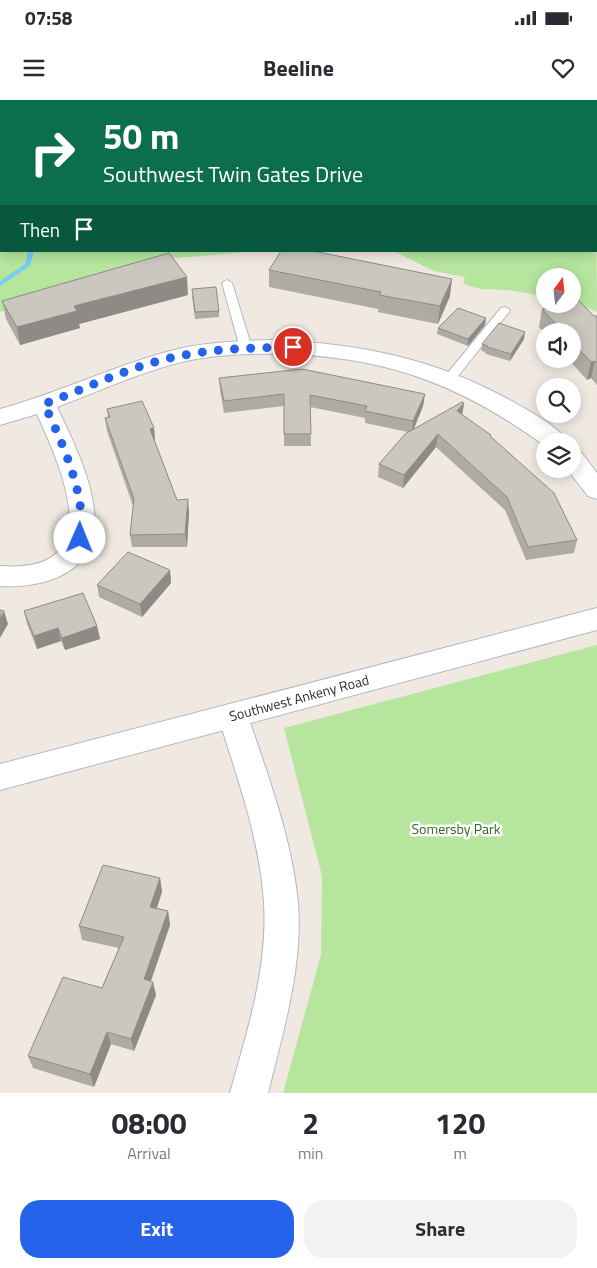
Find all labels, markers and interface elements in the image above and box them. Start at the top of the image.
text: 07:58 [25,3,72,32]
text: Beeline [263,51,334,85]
icon: menu [20,54,48,82]
icon: heart [549,54,577,82]
text: 50 m [103,109,179,163]
icon: right [20,120,85,185]
text: Southwest Twin Gates Drive [103,157,363,191]
text: Then [20,215,60,244]
icon: arrive [70,215,98,243]
north arrow [536,268,581,312]
map controls [536,268,581,478]
button: sound [536,323,581,368]
pin [272,326,314,368]
icon: arrive [279,333,307,361]
button: search [536,378,581,423]
button: layers [536,433,581,478]
position arrow [53,511,105,563]
street label: Southwest Ankeny Road [227,669,371,726]
park label: Somersby Park [412,818,501,839]
text: 08:00 [112,1100,186,1146]
text: 2 [302,1100,319,1146]
text: 120 [435,1100,485,1146]
text: Arrival [127,1141,171,1165]
text: min [298,1141,323,1165]
text: m [454,1141,467,1165]
button: Exit [20,1200,294,1258]
button: Share [304,1200,577,1258]

